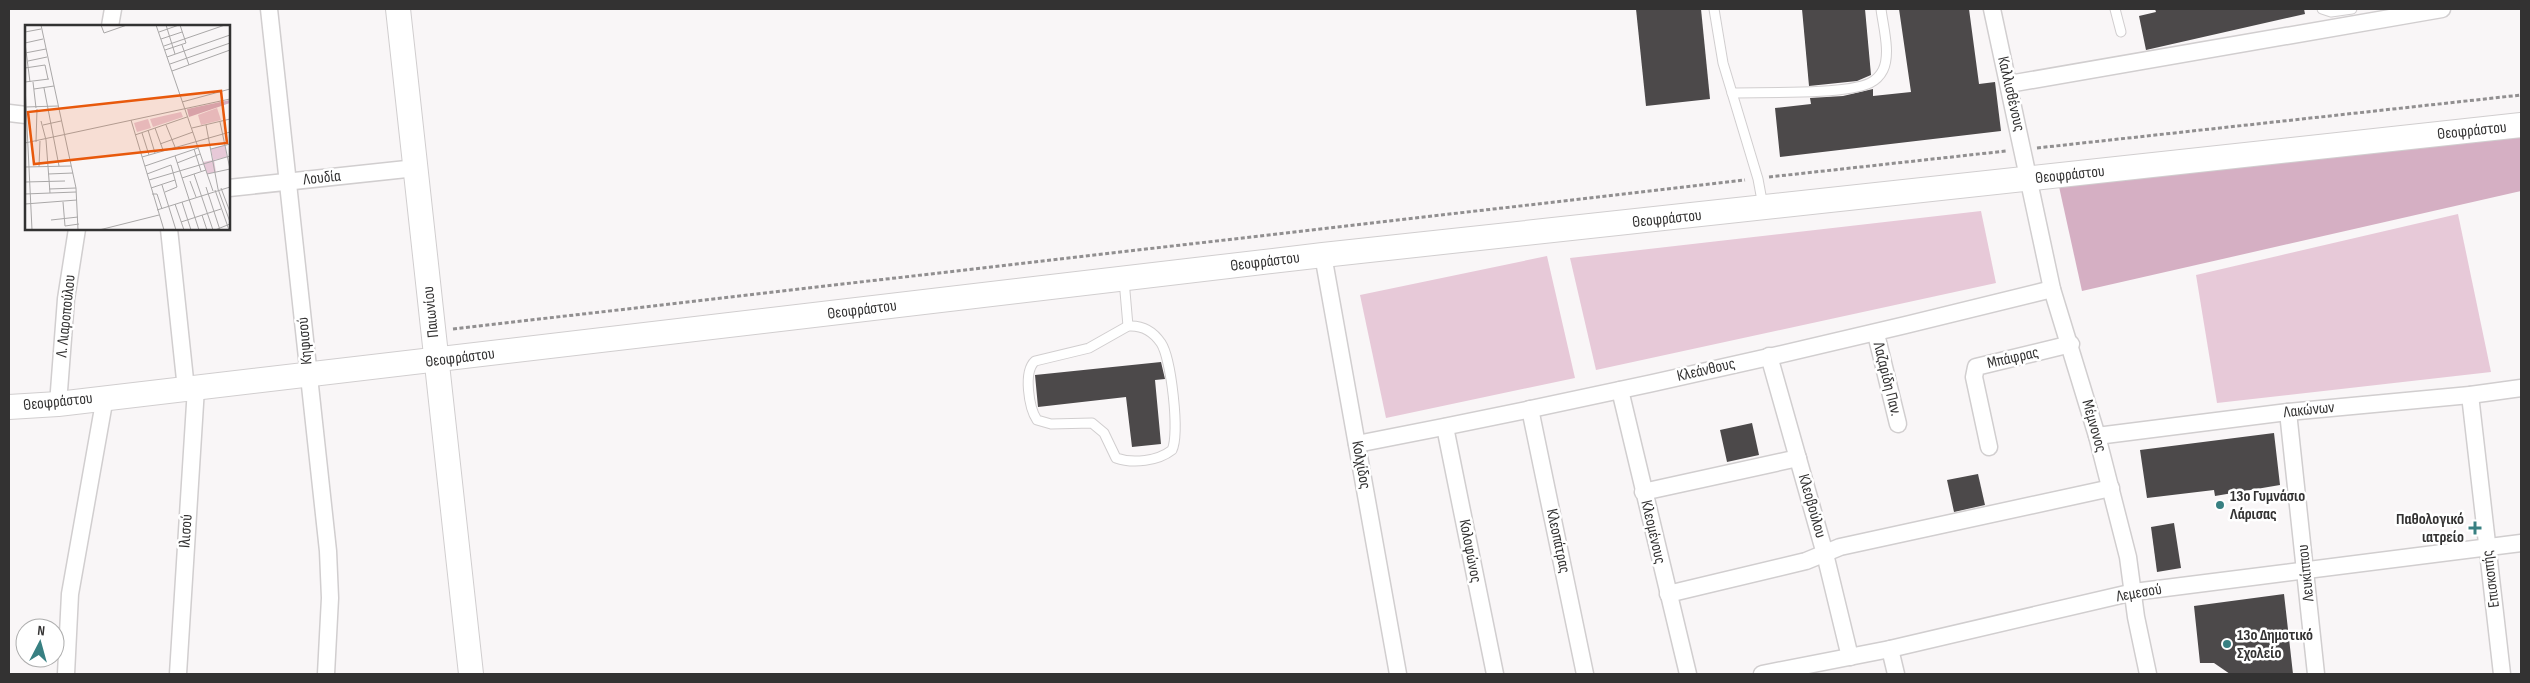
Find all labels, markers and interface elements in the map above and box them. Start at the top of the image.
inset map [25,25,230,230]
street label: Καλλισθένους [1993,55,2029,133]
street label: Θεοφράστου [2436,118,2508,144]
street label: Θεοφράστου [2034,162,2106,188]
street label: Λουδία [301,167,342,190]
street label: Θεοφράστου [1631,206,1703,232]
street label: Θεοφράστου [1229,248,1301,276]
street label: Λ. Λιαροπούλου [52,274,80,359]
street label: Παιωνίου [419,285,443,339]
street label: Θεοφράστου [826,296,898,324]
street label: Κηφισού [293,316,317,366]
street label: Λαζαρίδη Παν. [1868,339,1905,418]
street label: Μπάφρας [1985,343,2041,373]
street label: Θεοφράστου [424,344,496,372]
street label: Κλεάνθους [1675,354,1737,386]
street label: Θεοφράστου [22,389,94,415]
street label: Μέμνονος [2077,397,2111,455]
street label: Λακώνων [2282,398,2335,422]
street label: Κολχίδος [1347,439,1375,491]
street label: Κλεοβούλου [1794,472,1830,540]
place label: 13ο Γυμνάσιο Λάρισας [2229,487,2305,524]
street label: Κλεομένους [1636,498,1670,566]
marker: 13ο Γυμνάσιο Λάρισας [2214,499,2226,511]
street label: Κλεοπάτρας [1542,507,1574,575]
place label: Παθολογικό ιατρείο [2396,510,2464,547]
street label: Ιλισού [175,514,197,548]
street label: Κολοφώνος [1455,518,1485,584]
marker: Παθολογικό ιατρείο [2468,521,2482,535]
street label: Λευκίππου [2294,543,2319,604]
street label: Επισκοπής [2478,549,2504,609]
street label: Λεμεσού [2114,580,2163,607]
north arrow [15,618,65,668]
text: N [37,622,46,639]
place label: 13ο Δημοτικό Σχολείο [2237,626,2313,663]
marker: 13ο Δημοτικό Σχολείο [2221,638,2233,650]

